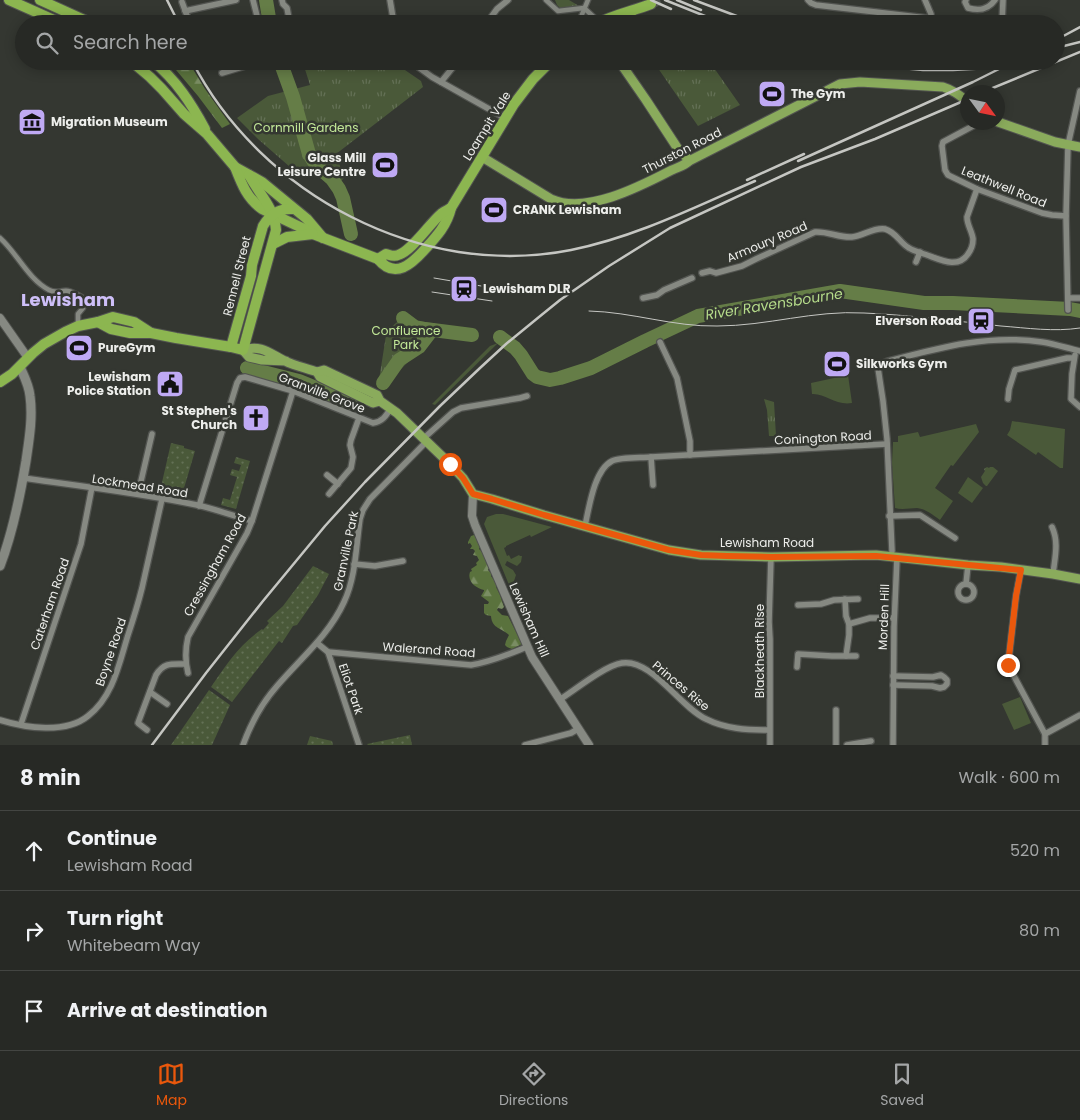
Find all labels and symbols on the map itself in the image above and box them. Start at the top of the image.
sports icon: The Gym [757,79,787,109]
place label: The Gym [791,85,846,102]
north arrow [960,85,1005,130]
street label: Loampit Vale [459,88,515,164]
museum icon: Migration Museum [17,107,47,137]
place label: Migration Museum [51,113,168,130]
park label: Cornmill Gardens [254,119,358,136]
street label: Thurston Road [639,123,724,178]
place label: Glass Mill Leisure Centre [277,149,367,180]
sports icon: Glass Mill Leisure Centre [370,150,400,180]
street label: Leathwell Road [959,162,1049,211]
sports icon: CRANK Lewisham [479,195,509,225]
place label: CRANK Lewisham [513,201,622,218]
street label: Armoury Road [724,217,810,266]
street label: Rennell Street [218,234,255,318]
station icon: Lewisham DLR [449,274,479,304]
place label: Lewisham DLR [483,280,571,297]
water label: River Ravensbourne [704,283,844,325]
district label: Lewisham [21,287,115,312]
station icon: Elverson Road [966,306,996,336]
place label: Elverson Road [875,312,962,329]
park label: Confluence Park [371,322,441,353]
sports icon: PureGym [64,333,94,363]
place label: PureGym [98,339,156,356]
sports icon: Silkworks Gym [822,349,852,379]
place label: Silkworks Gym [856,355,947,372]
place label: Lewisham Police Station [67,368,151,399]
street label: Granville Grove [276,368,368,417]
public building icon: Lewisham Police Station [155,369,185,399]
place label: St Stephen's Church [161,402,237,433]
church icon: St Stephen's Church [241,403,271,433]
street label: Conington Road [774,426,872,449]
route start [439,453,462,476]
street label: Lockmead Road [91,470,189,501]
street label: Granville Park [329,508,362,593]
street label: Cressingham Road [179,510,250,619]
street label: Lewisham Road [720,534,814,551]
street label: Caterham Road [26,556,73,652]
street label: Lewisham Hill [505,580,554,660]
street label: Morden Hill [874,584,893,650]
street label: Blackheath Rise [751,604,768,698]
street label: Boyne Road [91,615,130,688]
street label: Walerand Road [382,638,476,661]
route end [997,654,1020,677]
street label: Princes Rise [649,657,714,715]
street label: Eliot Park [335,661,368,717]

